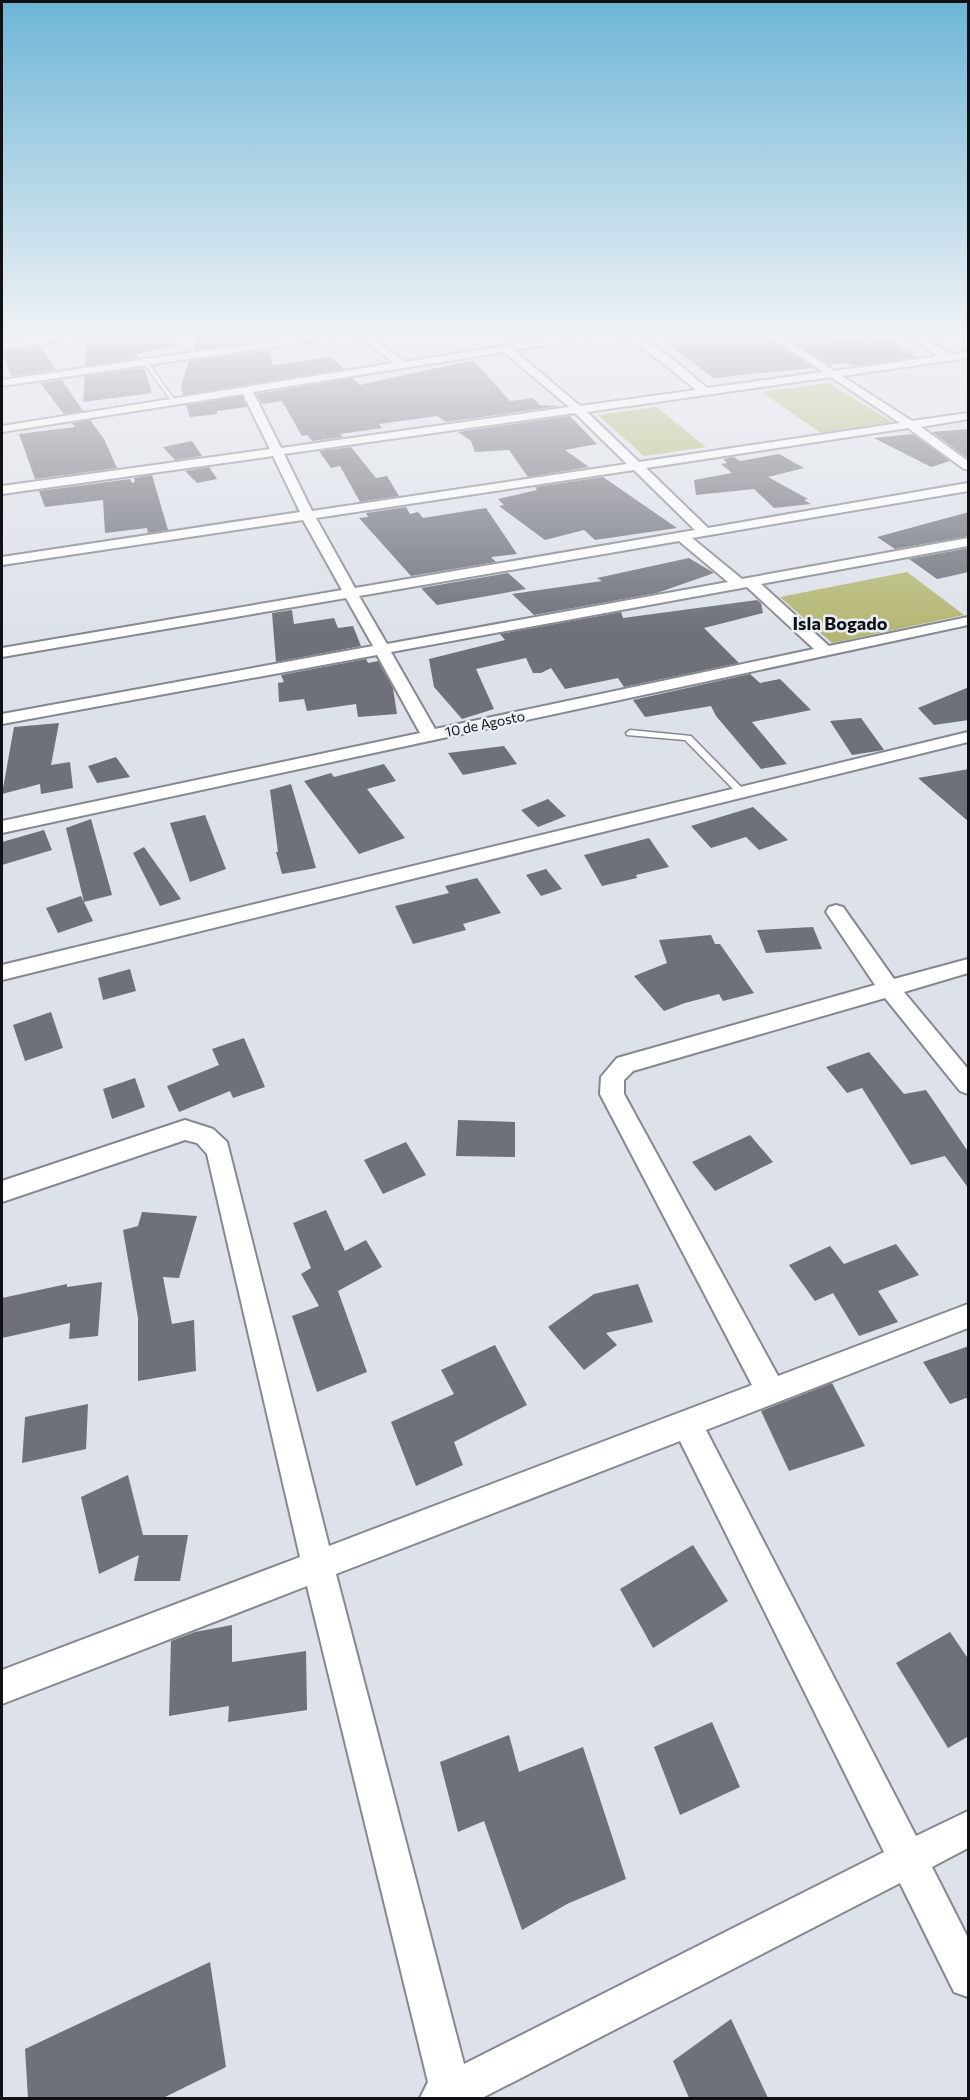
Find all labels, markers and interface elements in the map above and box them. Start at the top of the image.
district label: Isla Bogado [792,612,888,634]
street label: 10 de Agosto [443,707,526,740]

